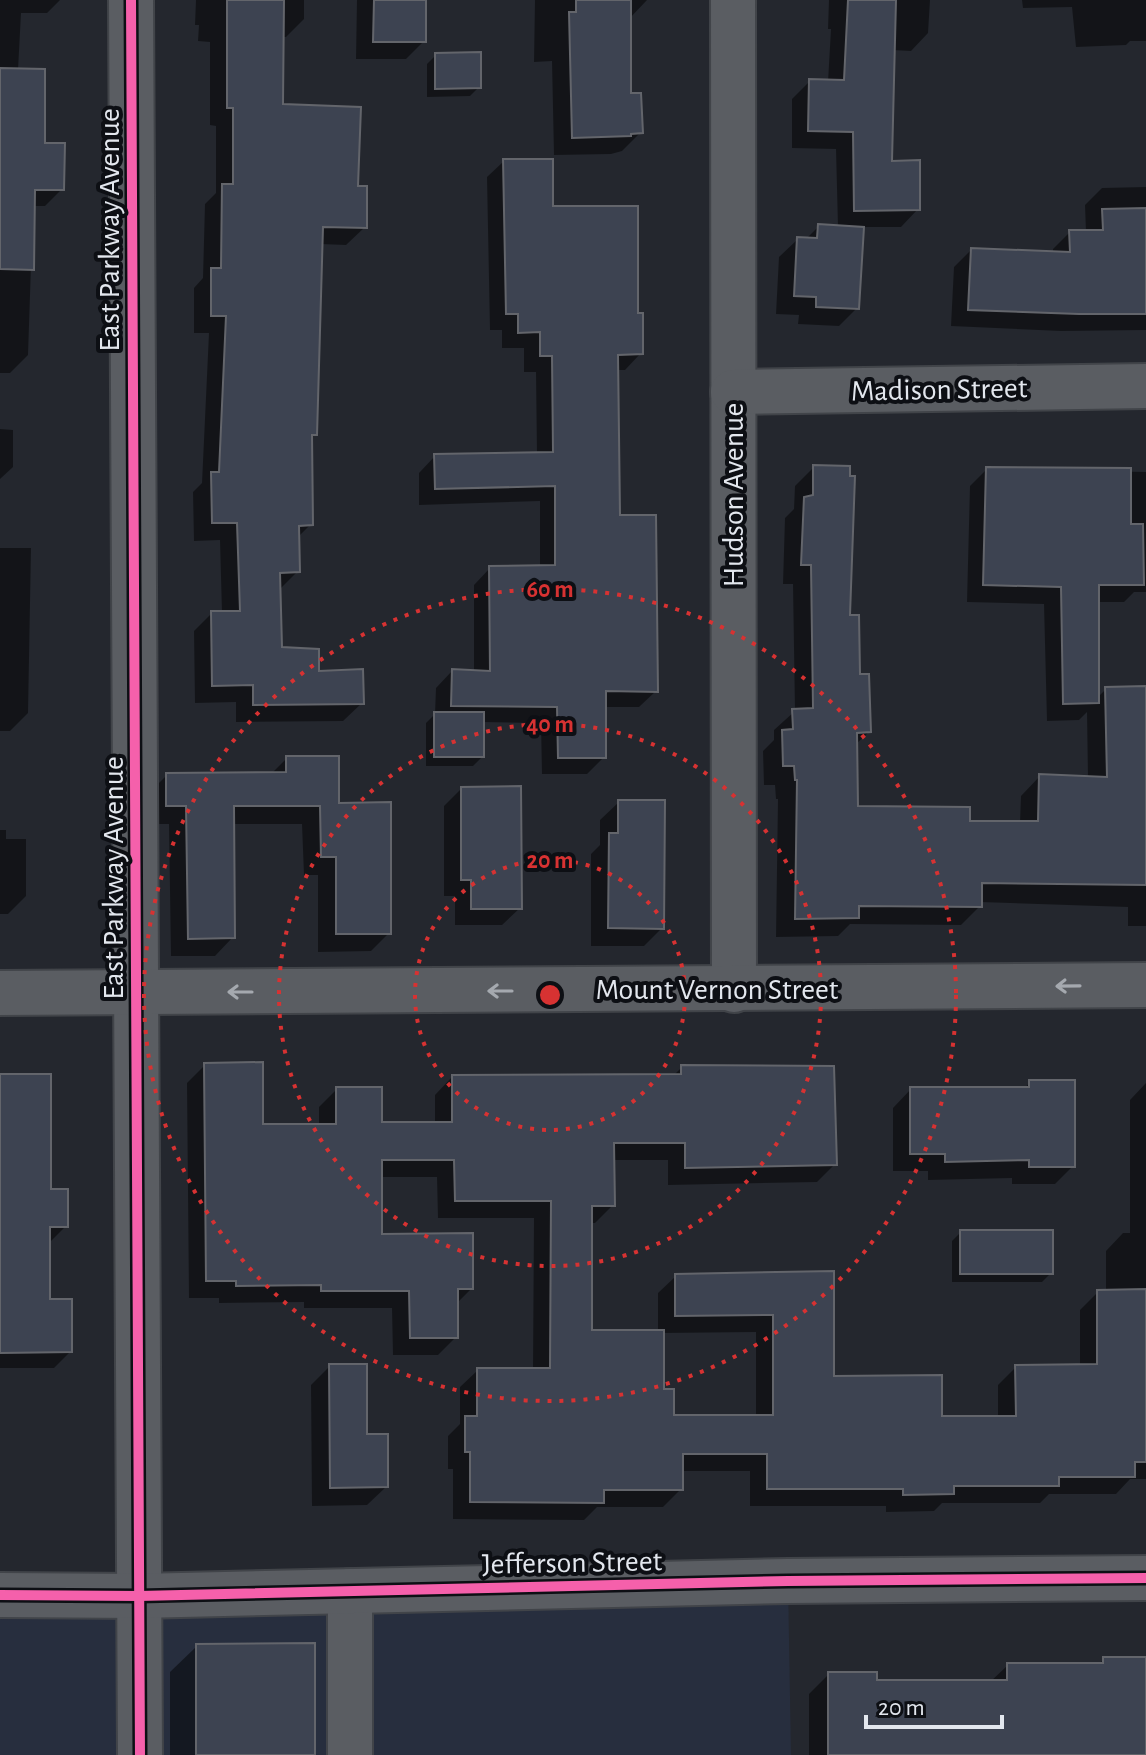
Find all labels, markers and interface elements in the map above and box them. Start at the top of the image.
street label: East Parkway Avenue [95,108,125,352]
street label: Madison Street [850,373,1028,407]
street label: Hudson Avenue [719,403,749,587]
text: 60 m [526,578,574,602]
text: 40 m [526,713,574,737]
street label: East Parkway Avenue [99,756,129,1000]
text: 20 m [527,849,573,873]
street label: Mount Vernon Street [596,975,839,1005]
one-way arrow [1055,978,1082,993]
centre of rings [536,981,564,1009]
one-way arrow [487,983,514,999]
one-way arrow [227,984,254,999]
street label: Jefferson Street [482,1546,663,1580]
scale bar [866,1679,1002,1729]
text: 20 m [878,1696,925,1720]

